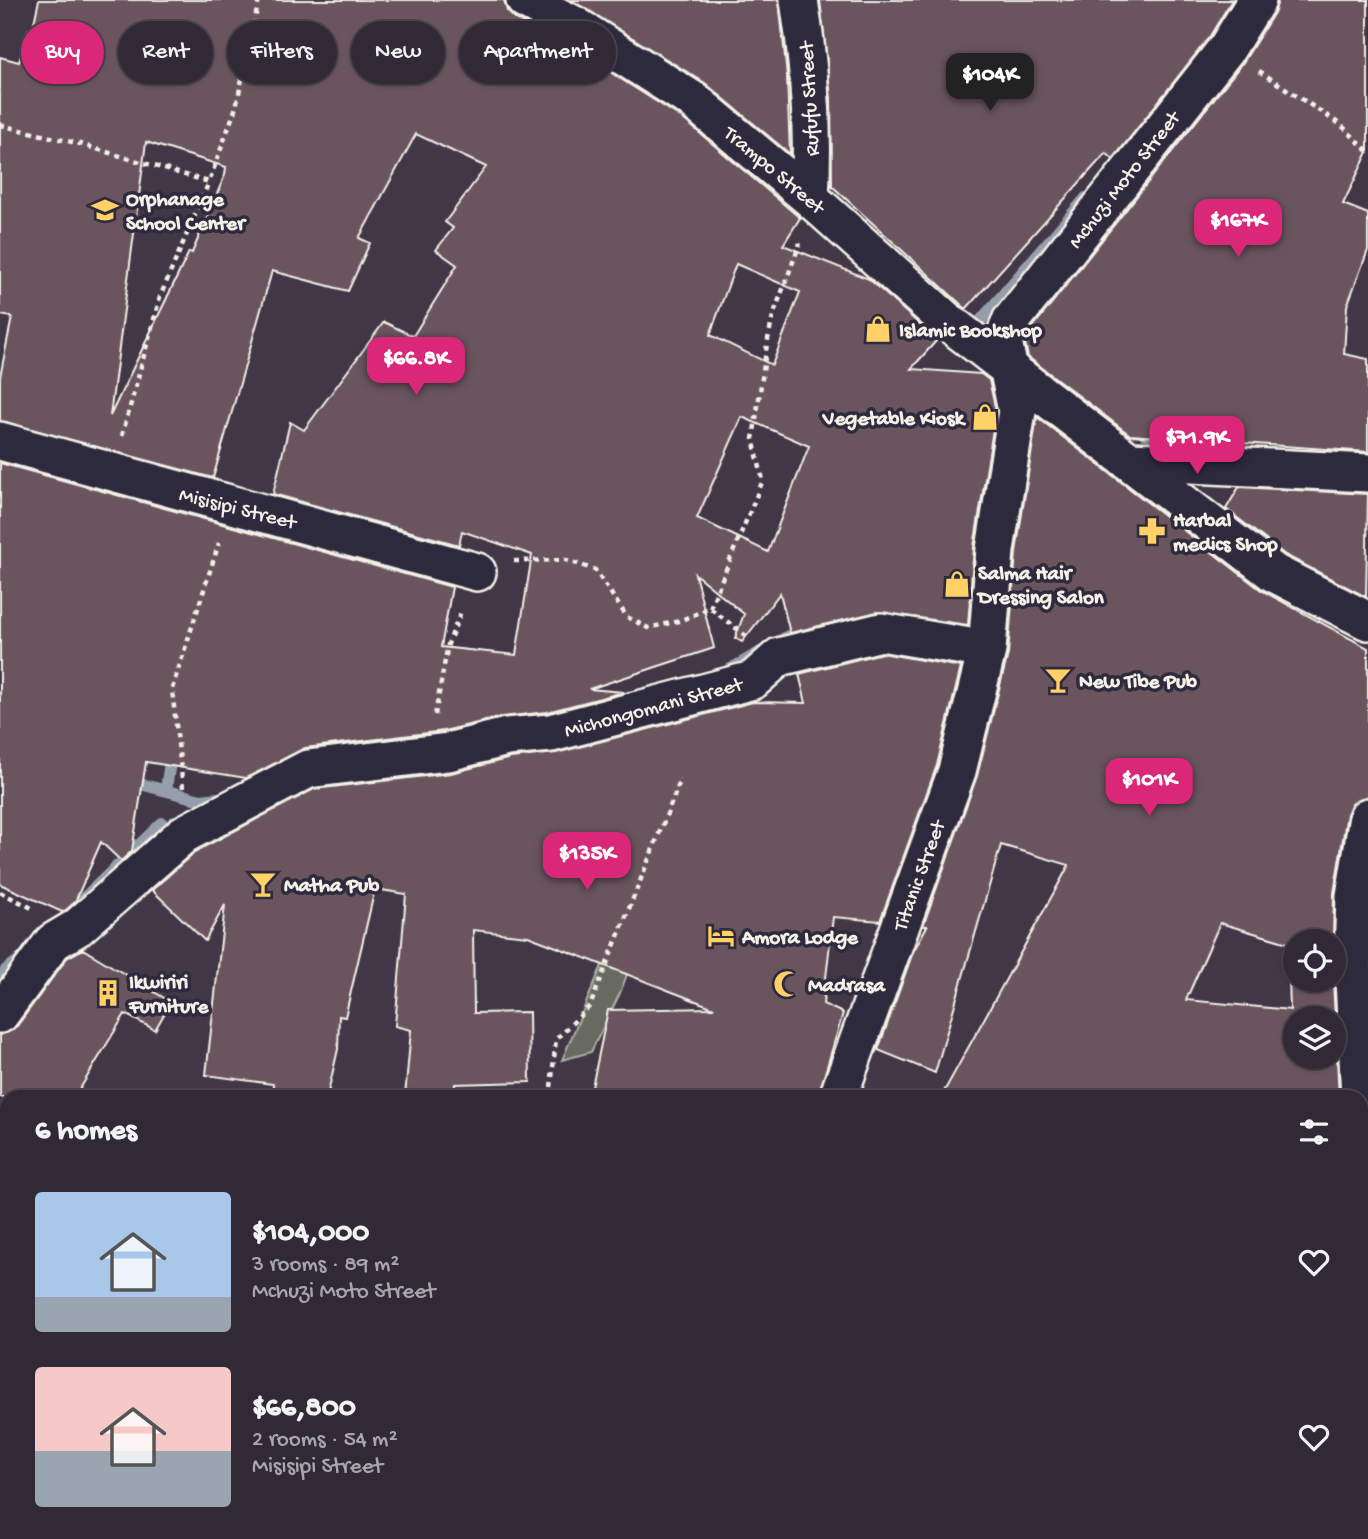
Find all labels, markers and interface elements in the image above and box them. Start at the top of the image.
chip: Buy [21,21,104,84]
chip: Rent [118,21,213,84]
chip: Filters [227,21,337,84]
chip: New [351,21,445,84]
chip: Apartment [459,21,616,84]
street label: Rufufu Street [796,39,827,157]
pin: $104K [941,54,1039,113]
text: $104K [962,62,1018,89]
street label: Mchuzi Moto Street [1064,106,1189,255]
street label: Trampo Street [716,122,830,223]
place label: Orphanage School Center [126,189,247,238]
school or university icon: Orphanage School Center [90,195,120,225]
pin: $167K [1189,200,1287,259]
text: $167K [1210,208,1266,235]
shop icon: Islamic Bookshop [863,314,893,344]
place label: Islamic Bookshop [899,320,1042,345]
pin: $66.8K [359,338,473,397]
text: $66.8K [383,346,449,373]
shop icon: Vegetable Kiosk [970,402,1000,432]
place label: Vegetable Kiosk [822,408,967,433]
pin: $71.9K [1140,416,1254,476]
text: $71.9K [1166,425,1229,452]
street label: Misisipi Street [176,484,301,538]
place label: Harbal medics Shop [1173,510,1278,559]
pharmacy icon: Harbal medics Shop [1137,516,1167,546]
place label: Salma Hair Dressing Salon [976,563,1105,612]
shop icon: Salma Hair Dressing Salon [942,569,972,599]
bar icon: New Tibe Pub [1043,665,1073,695]
place label: New Tibe Pub [1079,671,1197,696]
street label: Michongomani Street [562,673,748,745]
pin: $101K [1100,758,1198,818]
text: $101K [1122,767,1176,794]
street label: Titanic Street [889,815,954,936]
pin: $135K [538,832,636,892]
text: $135K [559,841,615,868]
bar icon: Matha Pub [248,869,278,899]
place label: Matha Pub [284,875,379,900]
hotel icon: Amora Lodge [706,921,736,951]
place label: Amora Lodge [741,927,859,952]
map controls [1283,929,1346,1069]
button: locate [1283,929,1346,992]
mosque icon: Madrasa [772,969,802,999]
place label: Ikwiriri Furniture [128,972,209,1021]
place label: Madrasa [808,975,886,1000]
building icon: Ikwiriri Furniture [93,978,123,1008]
button: layers [1283,1006,1346,1069]
icon: filters [1295,1113,1333,1151]
text: 6 homes [35,1115,137,1150]
text: $104,000 [252,1217,369,1252]
icon: home [91,1220,175,1304]
icon: heart [1295,1243,1333,1281]
text: 3 rooms · 89 m² [252,1252,399,1279]
text: Mchuzi Moto Street [252,1279,436,1306]
text: $66,800 [252,1392,356,1427]
icon: home [91,1395,175,1479]
icon: heart [1295,1418,1333,1456]
text: 2 rooms · 54 m² [252,1427,398,1454]
text: Misisipi Street [252,1454,383,1481]

